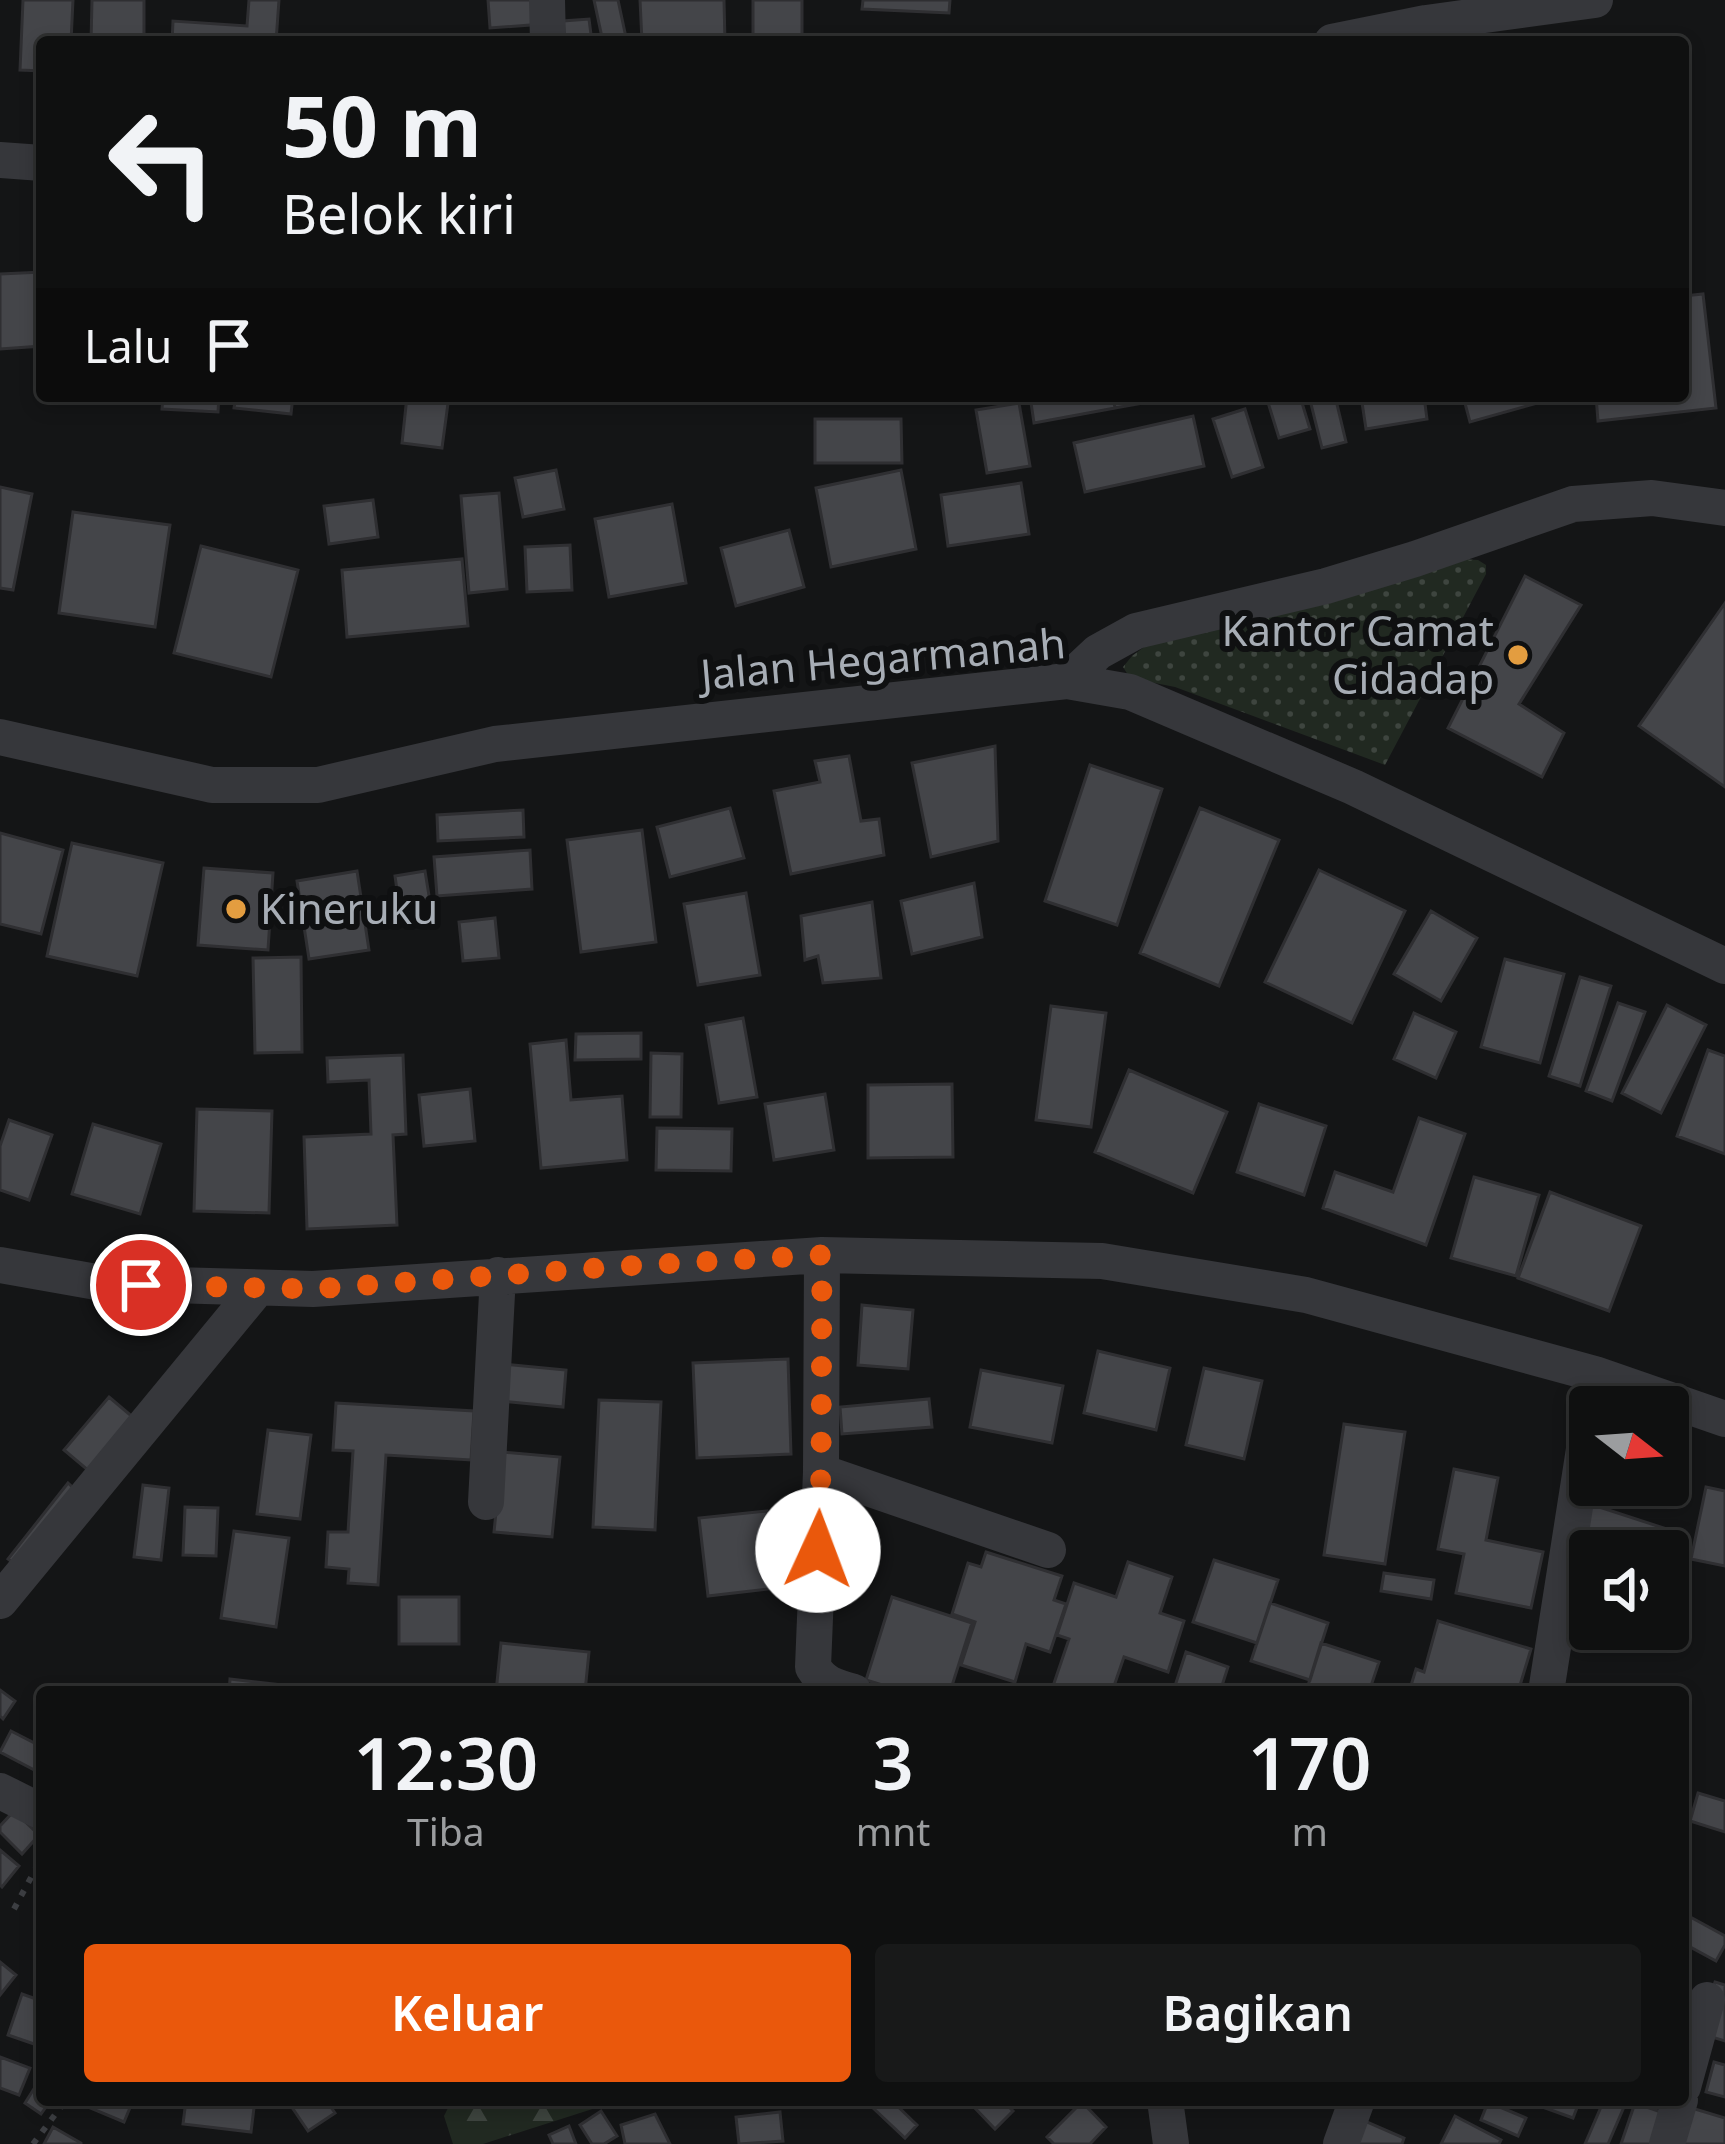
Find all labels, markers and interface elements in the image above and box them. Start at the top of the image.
text: 50 m [282,67,482,182]
icon: left [84,84,240,240]
text: Belok kiri [282,176,516,250]
icon: arrive [196,312,262,378]
text: Lalu [84,315,172,376]
place label: Kantor Camat Cidadap [1222,601,1494,706]
street label: Jalan Hegarmanah [694,613,1068,702]
marker: Kantor Camat Cidadap [1505,642,1531,668]
place label: Kineruku [260,879,438,936]
marker: Kineruku [223,896,249,922]
pin [90,1234,192,1336]
icon: arrive [108,1252,174,1318]
north arrow [1569,1386,1689,1506]
map controls [1569,1386,1689,1650]
position arrow [755,1487,881,1613]
button: sound [1569,1530,1689,1650]
text: 12:30 [354,1713,538,1811]
text: 3 [872,1713,914,1811]
text: 170 [1248,1713,1371,1811]
text: Tiba [407,1804,485,1857]
text: mnt [856,1804,930,1857]
text: m [1291,1804,1328,1857]
button: Keluar [84,1944,851,2082]
button: Bagikan [875,1944,1641,2082]

